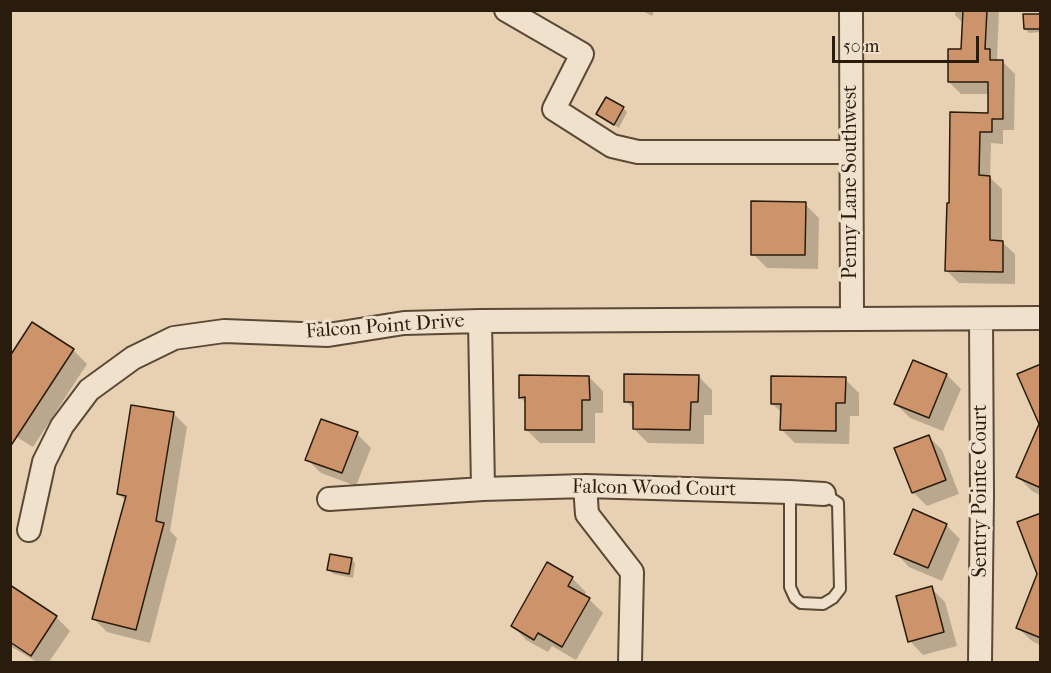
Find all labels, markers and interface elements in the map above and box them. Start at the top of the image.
scale bar [835,24,982,62]
text: 50 m [843,36,879,57]
street label: Penny Lane Southwest [839,85,863,279]
street label: Falcon Point Drive [305,309,465,345]
street label: Sentry Pointe Court [969,404,993,578]
street label: Falcon Wood Court [572,476,736,502]

